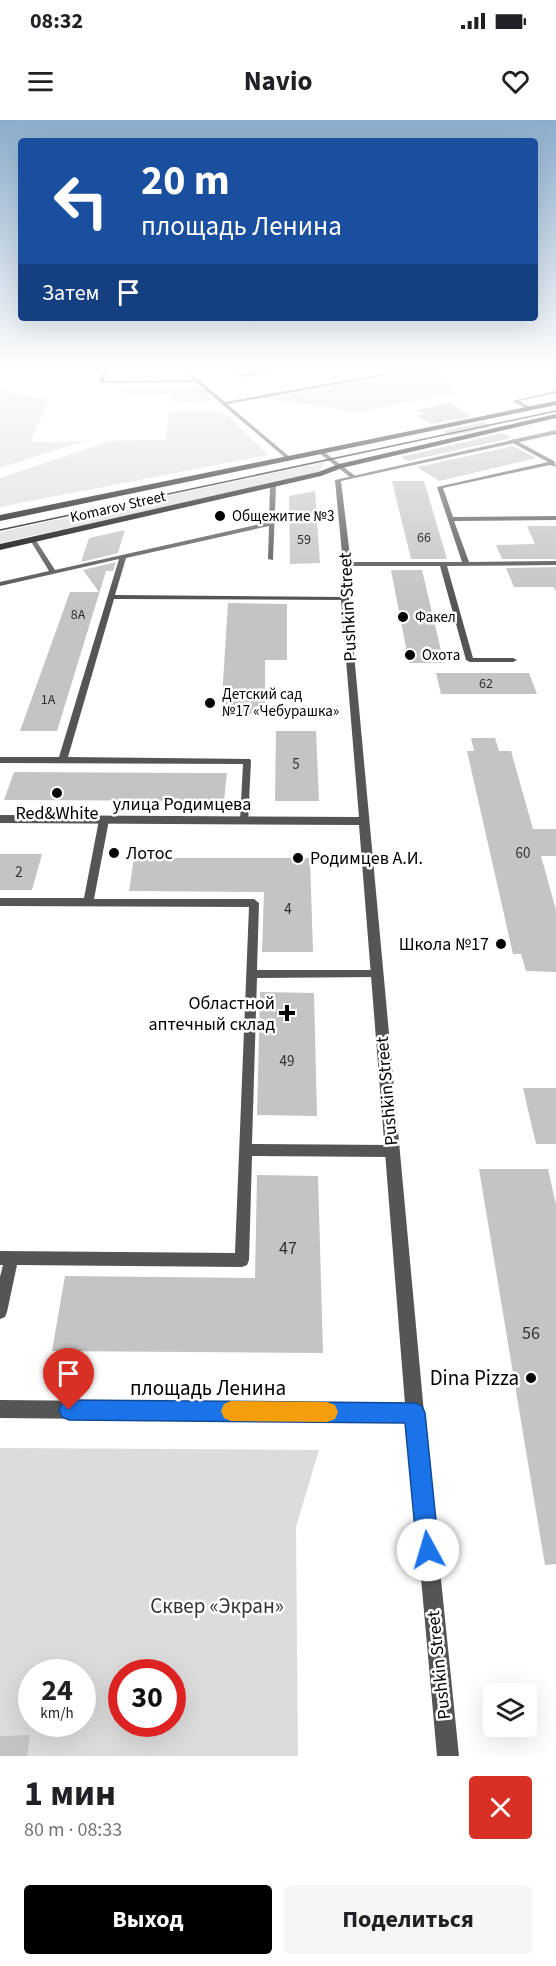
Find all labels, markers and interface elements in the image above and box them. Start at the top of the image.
text: 08:32 [30,5,83,37]
text: Navio [244,62,312,101]
icon: menu [24,65,57,98]
icon: heart [499,65,532,98]
text: 20 m [141,151,230,211]
icon: left [42,162,120,240]
text: площадь Ленина [141,207,342,246]
icon: arrive [112,276,145,309]
text: Затем [42,277,100,309]
street label: Komarov Street [68,486,168,528]
place label: Общежитие №3 [232,506,334,527]
marker: Общежитие №3 [213,509,227,523]
house number: 66 [417,528,431,548]
house number: 59 [297,530,311,550]
street label: Pushkin Street [333,552,363,662]
house number: 8А [71,605,86,625]
place label: Факел [415,607,456,628]
marker: Факел [396,610,410,624]
place label: Охота [422,645,460,666]
marker: Охота [403,648,417,662]
house number: 62 [479,674,493,694]
place label: Детский сад №17 «Чебурашка» [222,684,339,722]
house number: 1А [41,690,56,710]
marker: Детский сад №17 «Чебурашка» [203,696,217,710]
house number: 5 [292,754,300,775]
marker: Red&White [50,786,64,800]
street label: улица Родимцева [113,792,251,817]
place label: Red&White [15,801,99,826]
place label: Лотос [126,841,173,866]
house number: 60 [516,843,530,864]
marker: Лотос [107,846,121,860]
place label: Родимцев А.И. [310,846,423,871]
marker: Родимцев А.И. [291,851,305,865]
house number: 2 [15,862,23,883]
house number: 4 [284,899,292,920]
place label: Школа №17 [399,932,489,957]
marker: Школа №17 [494,937,508,951]
place label: Областной аптечный склад [148,991,275,1037]
marker: Областной аптечный склад [280,1006,294,1020]
street label: Pushkin Street [370,1036,404,1146]
house number: 49 [280,1051,294,1072]
house number: 47 [279,1236,297,1261]
house number: 56 [522,1321,540,1346]
pin [43,1348,94,1410]
icon: arrive [52,1357,85,1390]
place label: Dina Pizza [430,1363,519,1393]
marker: Dina Pizza [524,1371,538,1385]
street label: площадь Ленина [130,1373,286,1403]
position arrow [396,1518,460,1582]
park label: Сквер «Экран» [150,1591,284,1621]
street label: Pushkin Street [421,1609,457,1721]
speed limit sign: 30 [108,1659,186,1737]
text: 24 [41,1669,73,1712]
map controls [483,1683,537,1737]
button: layers [483,1683,537,1737]
text: km/h [40,1703,74,1724]
text: 1 мин [24,1768,116,1819]
button: close [469,1776,532,1839]
text: 80 m · 08:33 [24,1816,122,1844]
button: Выход [24,1885,272,1954]
button: Поделиться [284,1885,532,1954]

